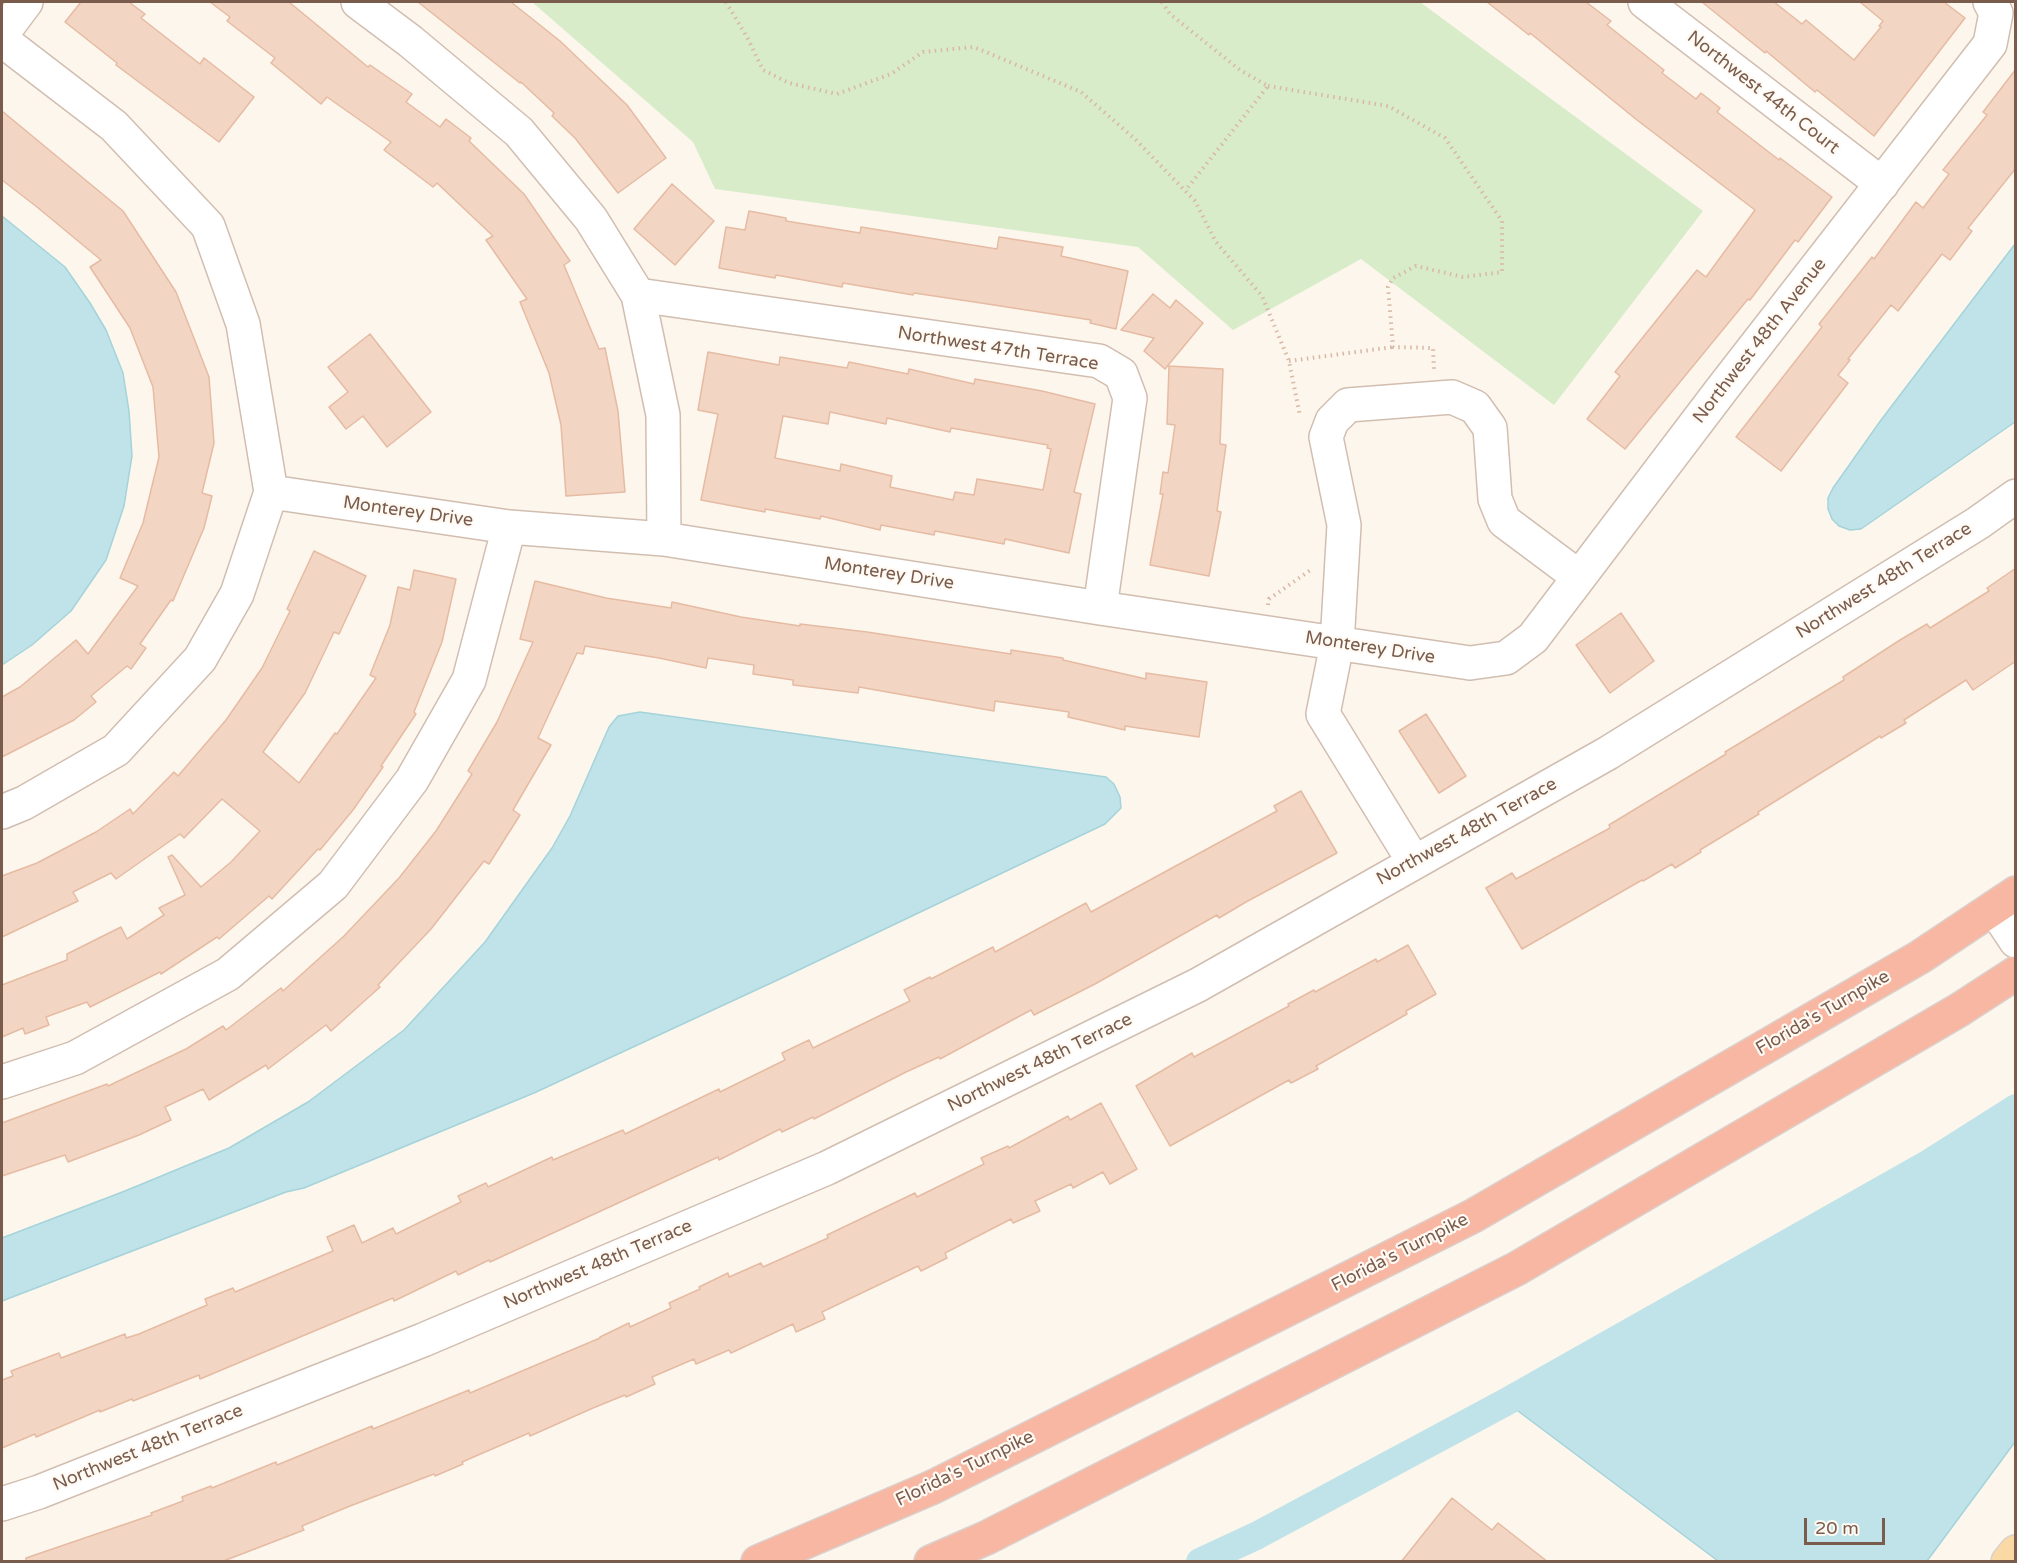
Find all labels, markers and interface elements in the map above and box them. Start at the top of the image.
street label: Northwest 44th Court [1683,27,1843,159]
street label: Northwest 48th Avenue [1689,254,1831,428]
street label: Northwest 47th Terrace [896,322,1100,376]
street label: Monterey Drive [342,492,474,532]
street label: Northwest 48th Terrace [1792,518,1976,644]
street label: Monterey Drive [823,553,955,595]
street label: Monterey Drive [1304,627,1436,669]
street label: Northwest 48th Terrace [1373,773,1561,891]
street label: Florida's Turnpike [1752,966,1894,1060]
street label: Northwest 48th Terrace [944,1009,1136,1117]
street label: Florida's Turnpike [1328,1209,1472,1297]
street label: Northwest 48th Terrace [500,1215,696,1315]
street label: Northwest 48th Terrace [50,1400,246,1496]
street label: Florida's Turnpike [893,1426,1037,1512]
scale bar [1807,1506,1888,1544]
text: 20 m [1815,1517,1859,1539]

